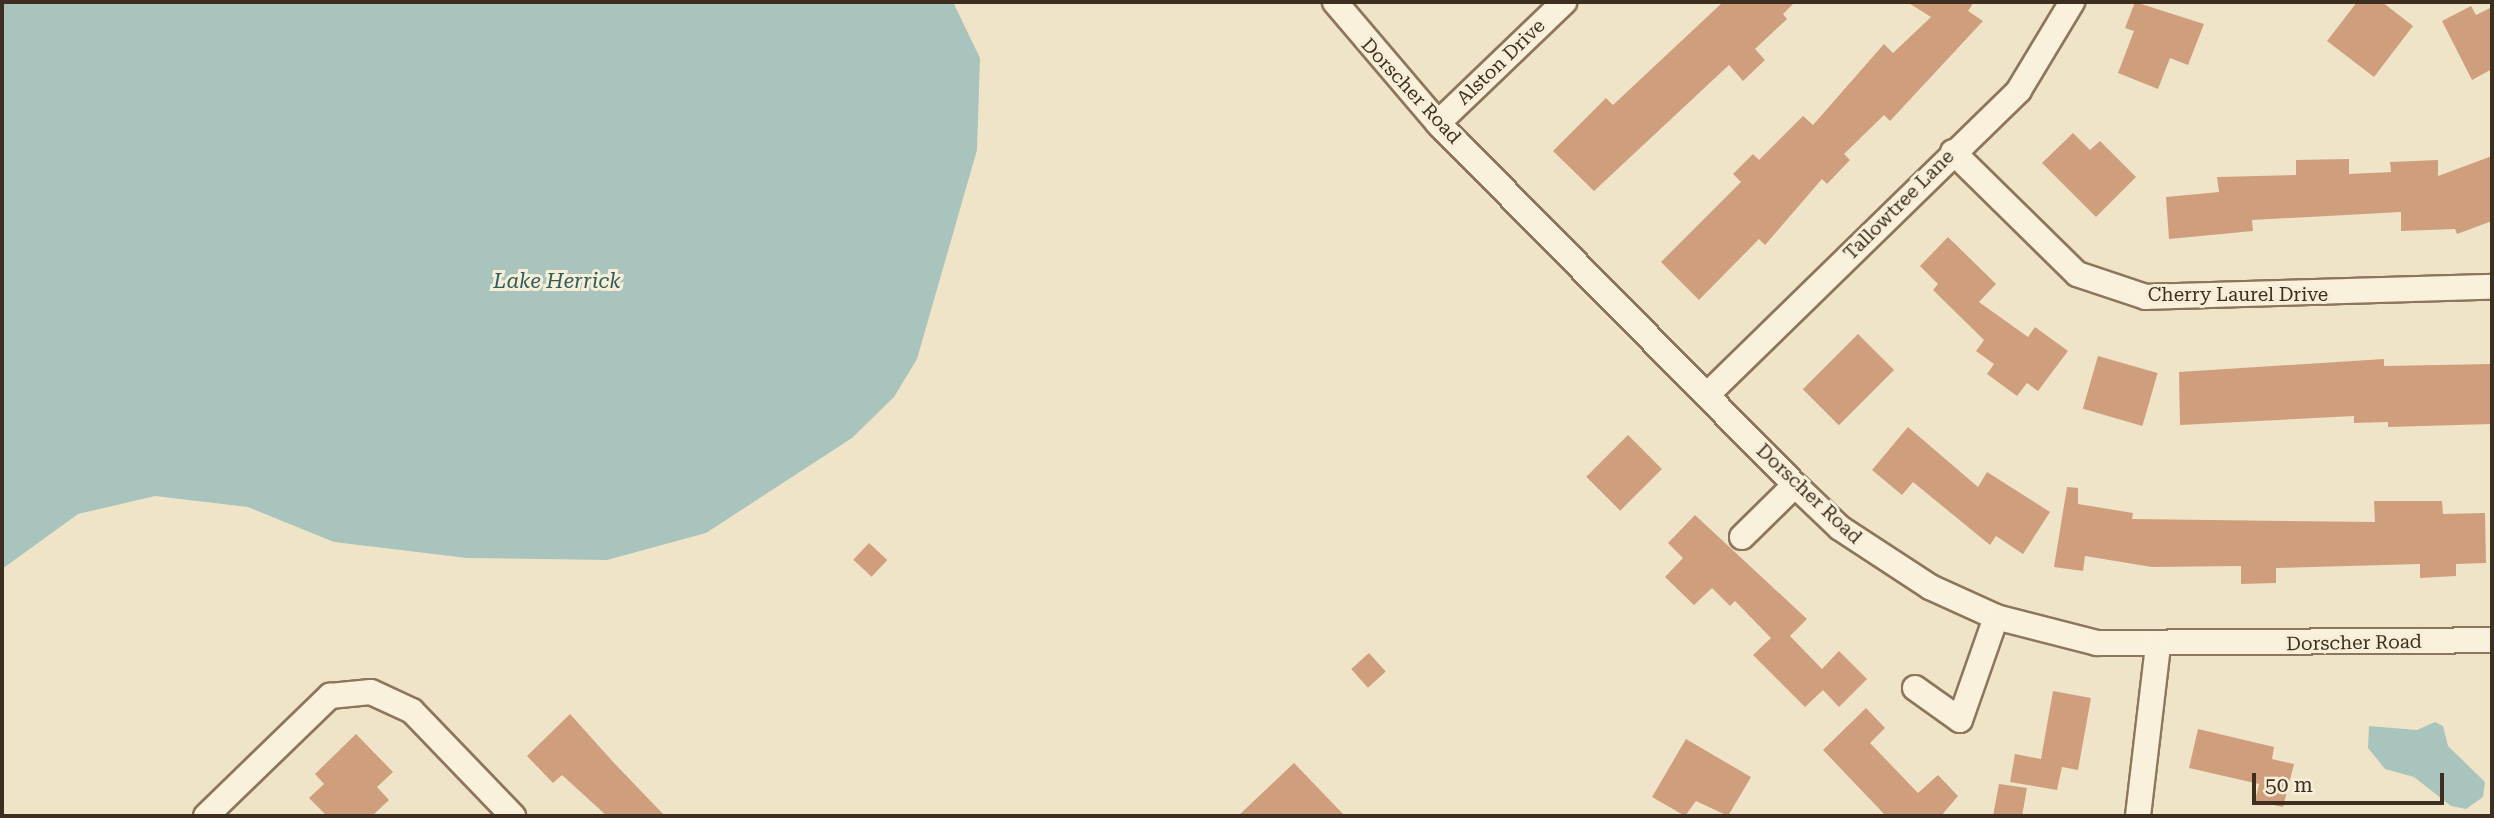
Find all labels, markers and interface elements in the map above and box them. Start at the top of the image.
street label: Alston Drive [1452,14,1550,110]
street label: Dorscher Road [1356,34,1466,148]
street label: Tallowtree Lane [1839,145,1959,265]
water label: Lake Herrick [493,268,621,294]
street label: Cherry Laurel Drive [2148,284,2328,306]
street label: Dorscher Road [1752,439,1866,549]
street label: Dorscher Road [2286,630,2422,656]
scale bar [2256,758,2448,802]
text: 50 m [2265,773,2313,797]

